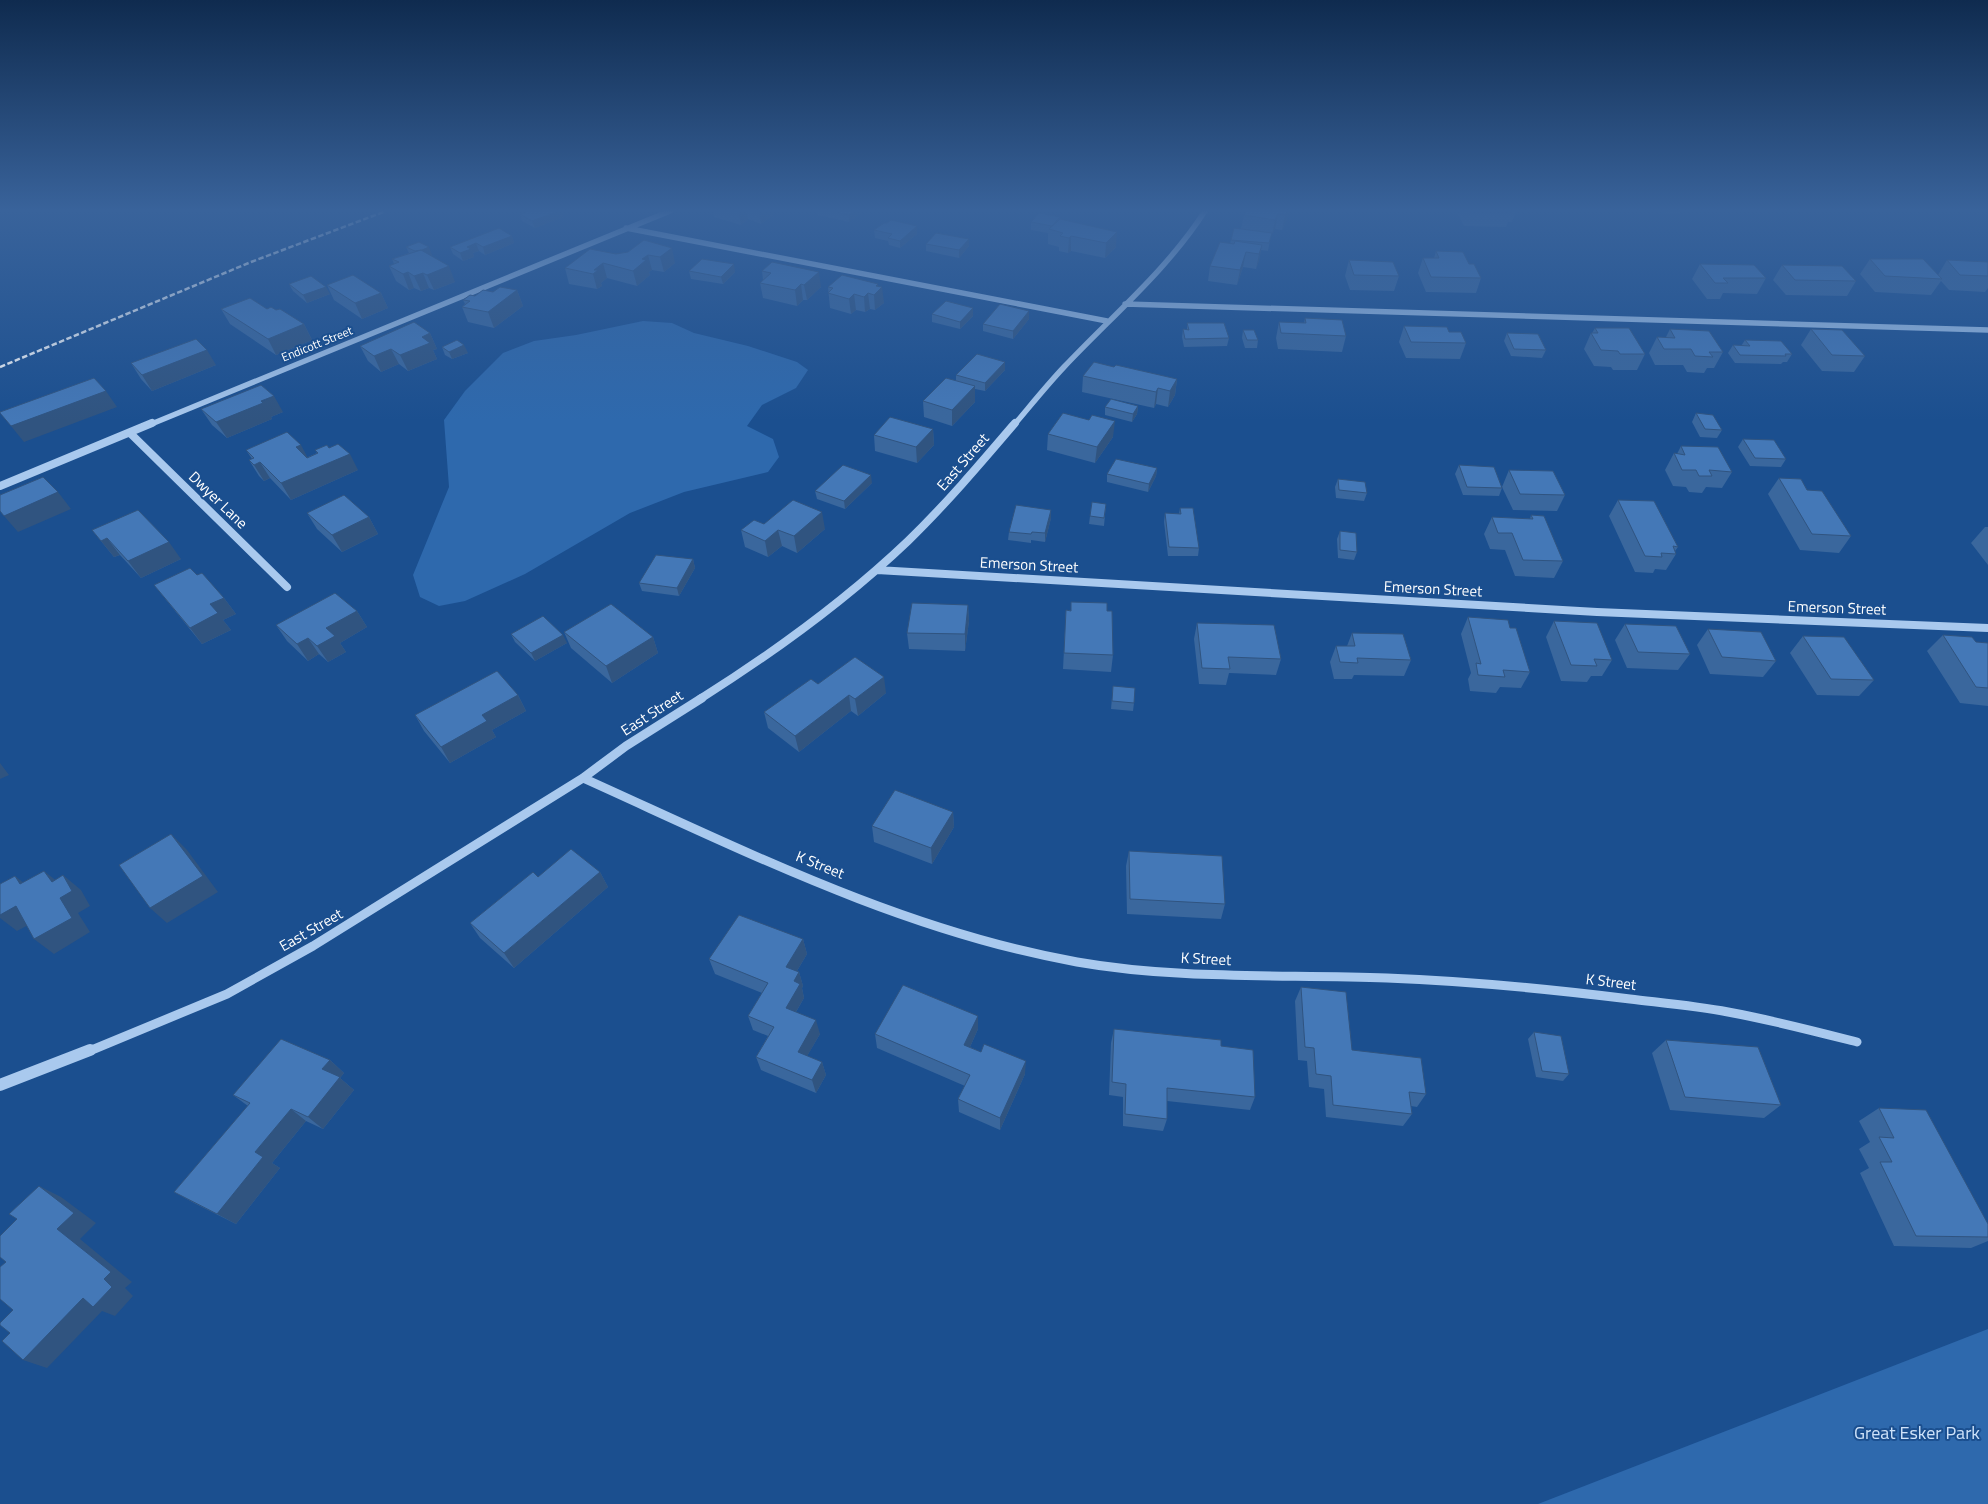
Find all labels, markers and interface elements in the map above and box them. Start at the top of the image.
street label: Endicott Street [278,320,356,366]
street label: East Street [931,427,995,496]
street label: Dwyer Lane [184,465,253,534]
street label: Emerson Street [979,550,1080,579]
street label: Emerson Street [1383,574,1484,603]
street label: Emerson Street [1787,594,1887,621]
street label: East Street [616,683,688,741]
street label: K Street [792,844,849,885]
street label: East Street [275,902,347,957]
street label: K Street [1180,946,1233,971]
street label: K Street [1585,967,1638,996]
park label: Great Esker Park [1854,1419,1980,1446]

